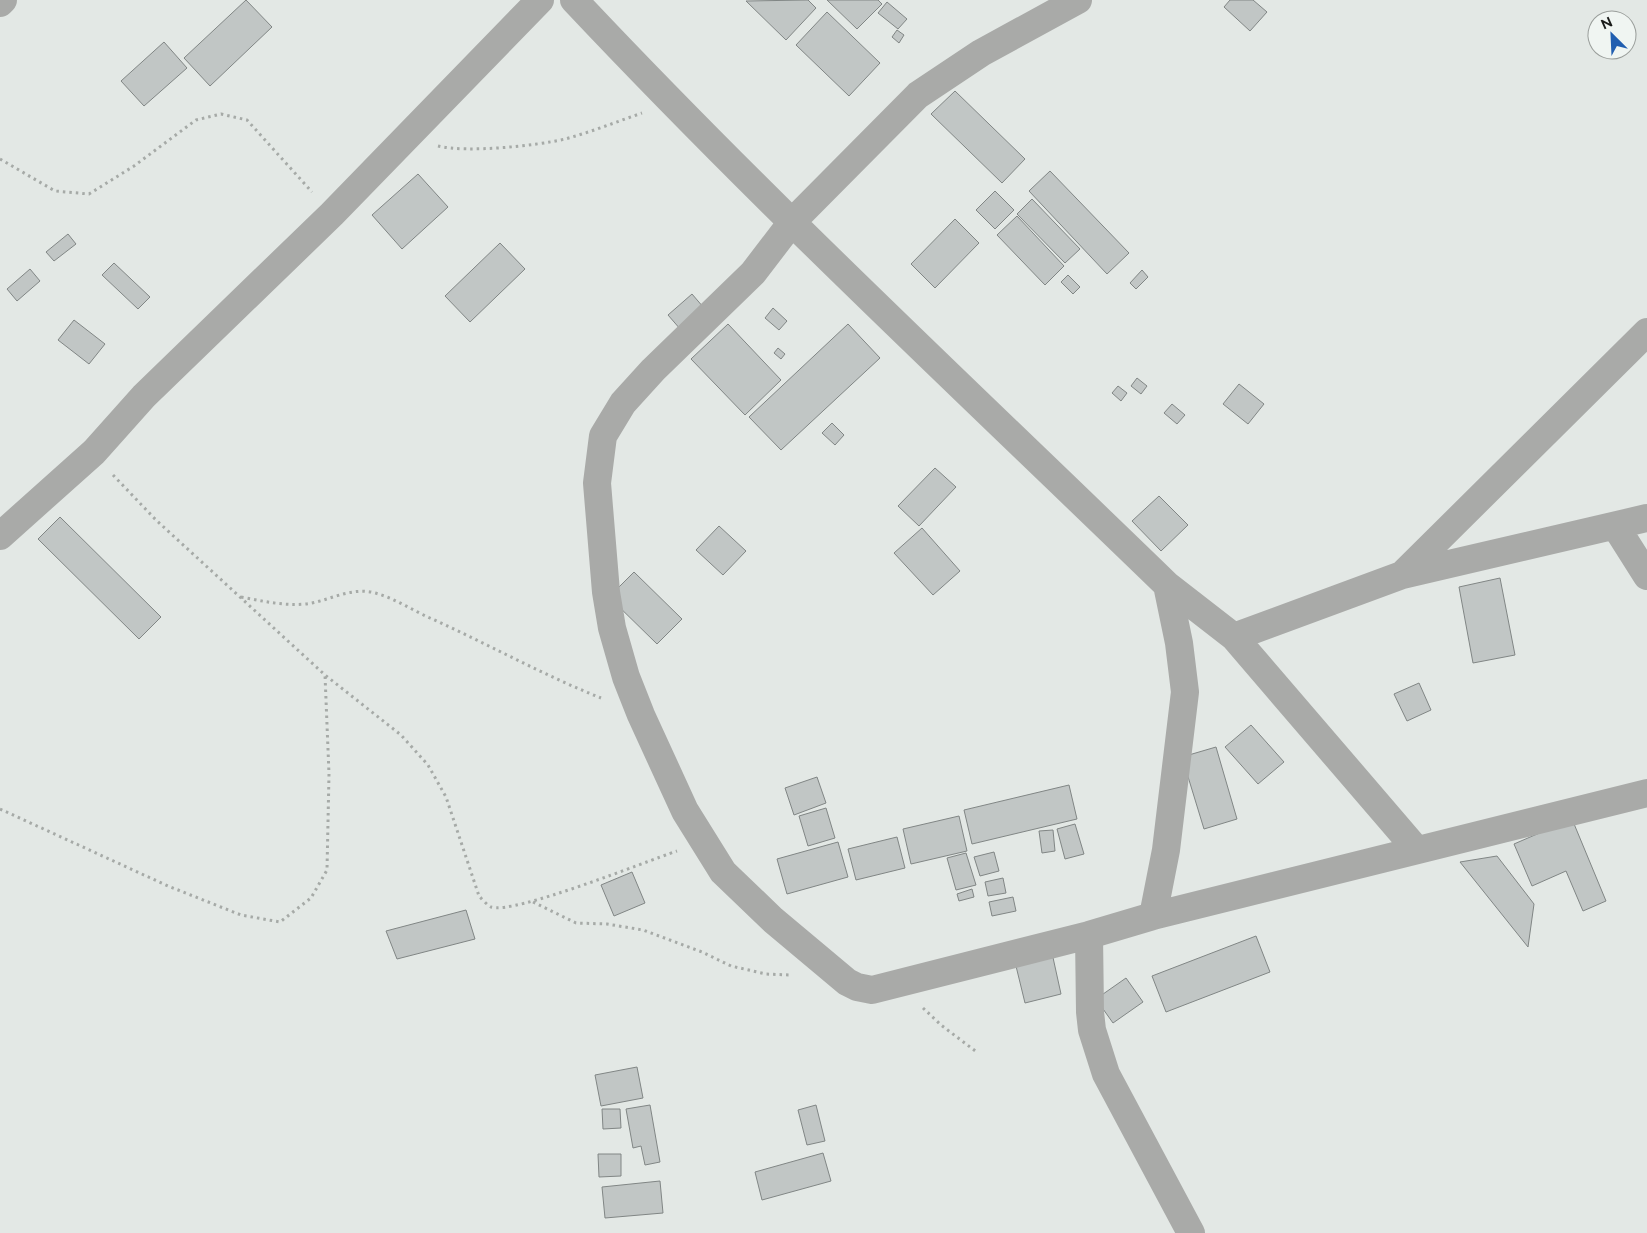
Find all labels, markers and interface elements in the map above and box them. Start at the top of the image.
north arrow [1587,10,1637,60]
text: N [1599,14,1615,33]

